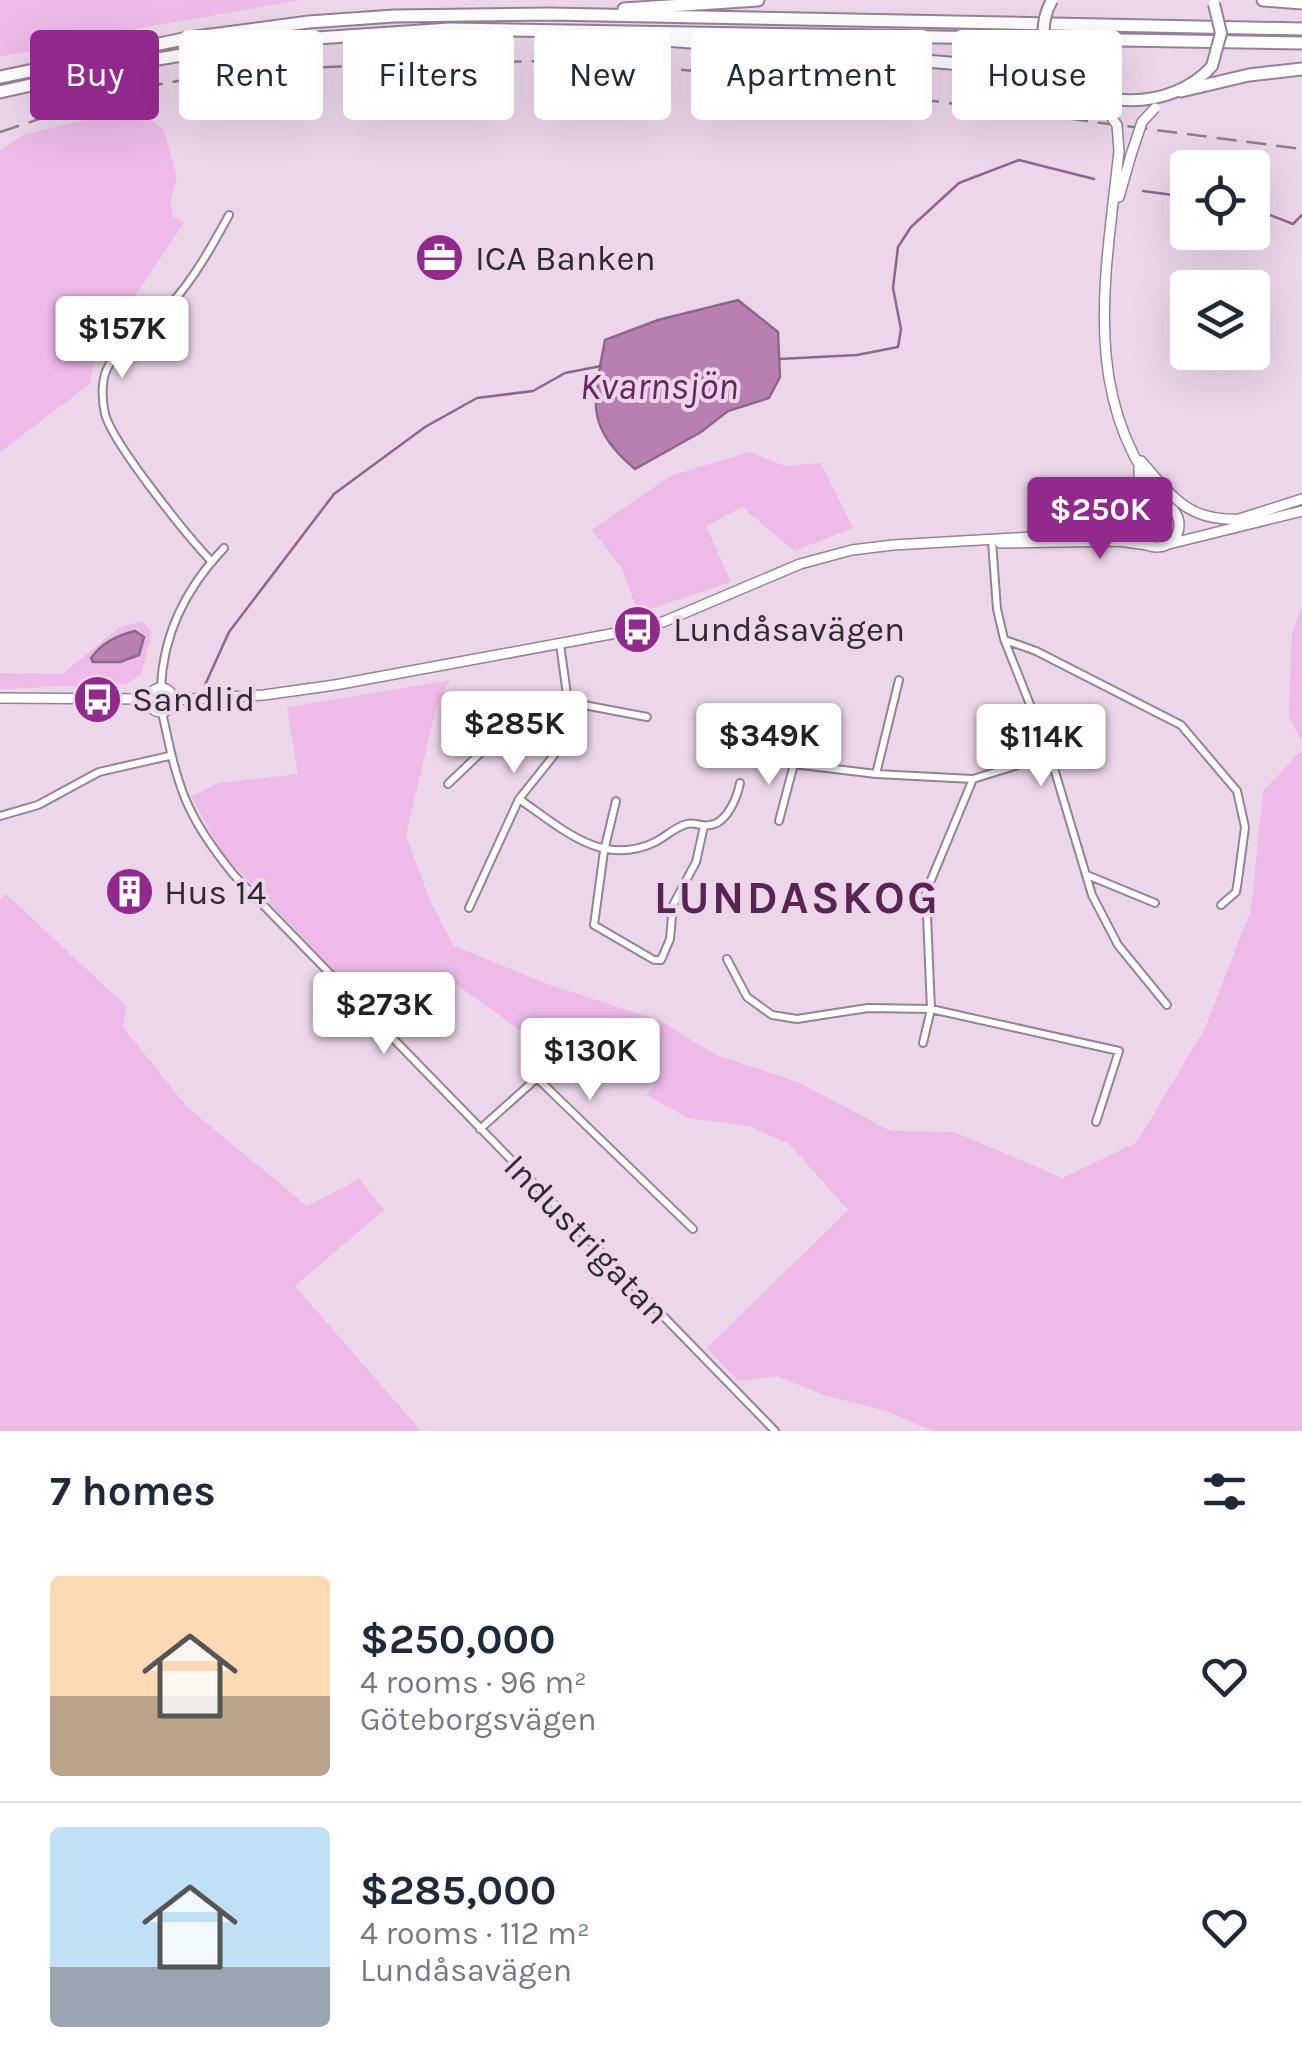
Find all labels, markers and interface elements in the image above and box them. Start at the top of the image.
chip: Buy [30,30,159,120]
chip: Rent [179,30,323,120]
chip: Filters [343,30,514,120]
chip: New [534,30,671,120]
chip: Apartment [691,30,932,120]
chip: House [952,30,1122,120]
map controls [1170,150,1270,370]
button: locate [1170,150,1270,250]
office icon: ICA Banken [414,232,466,284]
place label: ICA Banken [475,238,656,279]
button: layers [1170,270,1270,370]
pin: $157K [52,296,192,381]
text: $157K [78,310,166,347]
water label: Kvarnsjön [580,364,738,409]
pin: $250K [1030,477,1170,562]
text: $250K [1049,491,1151,528]
bus stop icon: Lundåsavägen [612,603,664,655]
place label: Lundåsavägen [673,609,905,650]
bus stop icon: Sandlid [71,673,123,725]
place label: Sandlid [132,679,255,720]
pin: $285K [444,691,584,776]
pin: $349K [699,703,839,788]
pin: $114K [971,704,1111,789]
text: $285K [463,705,565,742]
text: $349K [718,717,820,754]
text: $114K [999,718,1083,755]
building icon: Hus 14 [103,866,155,918]
place label: Hus 14 [164,872,266,913]
district label: LUNDASKOG [654,872,940,924]
pin: $273K [314,972,454,1057]
text: $273K [335,986,433,1023]
pin: $130K [520,1018,660,1103]
text: $130K [543,1032,637,1069]
street label: Industrigatan [495,1146,678,1333]
icon: filters [1197,1464,1252,1519]
text: 7 homes [50,1466,216,1516]
text: $250,000 [360,1614,556,1664]
icon: home [130,1616,250,1736]
icon: heart [1197,1649,1252,1704]
text: 4 rooms · 96 m² [360,1664,587,1701]
text: Göteborgsvägen [360,1701,596,1738]
text: $285,000 [360,1865,556,1915]
icon: home [130,1867,250,1987]
icon: heart [1197,1900,1252,1955]
text: 4 rooms · 112 m² [360,1915,590,1952]
text: Lundåsavägen [360,1952,572,1989]

